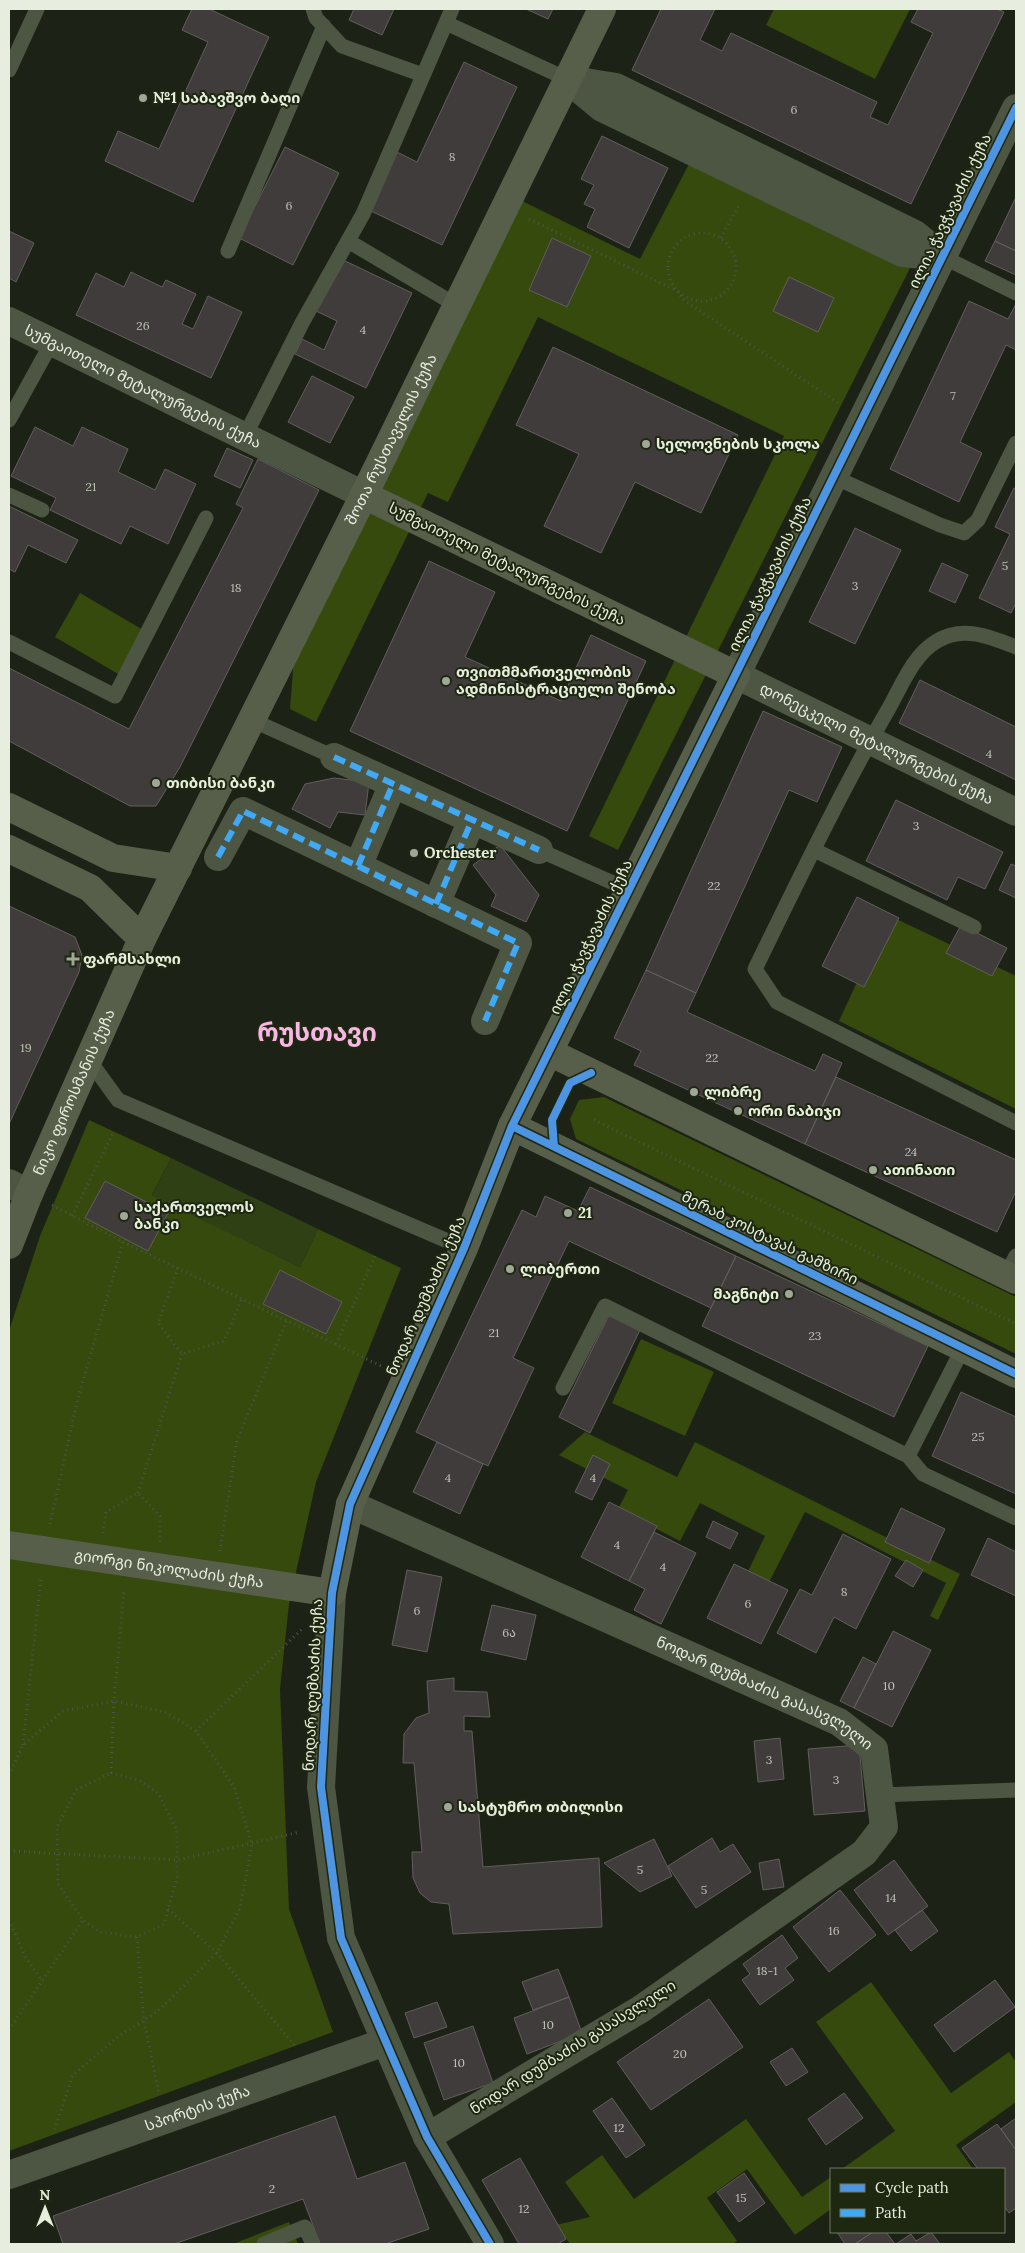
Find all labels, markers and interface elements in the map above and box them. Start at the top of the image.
place label: №1 საბავშვო ბაღი [153,88,300,107]
marker: №1 საბავშვო ბაღი [137,92,149,104]
house number: 6 [791,102,798,117]
street label: ილია ჭავჭავაძის ქუჩა [904,130,995,291]
house number: 8 [449,149,456,164]
house number: 6 [286,198,293,213]
house number: 26 [136,318,150,333]
street label: სუმგაითელი მეტალურგების ქუჩა [22,320,264,452]
house number: 4 [360,322,367,337]
street label: შოთა რუსთაველის ქუჩა [341,350,441,528]
house number: 7 [950,388,956,403]
place label: სელოვნების სკოლა [656,434,820,453]
marker: სელოვნების სკოლა [640,438,652,450]
house number: 21 [86,479,96,494]
street label: ილია ჭავჭავაძის ქუჩა [724,493,815,654]
street label: სუმგაითელი მეტალურგების ქუჩა [386,498,629,629]
house number: 5 [1002,558,1008,573]
house number: 3 [852,578,859,593]
house number: 18 [230,580,242,595]
place label: თვითმმართველობის ადმინისტრაციული შენობა [456,662,676,698]
marker: თვითმმართველობის ადმინისტრაციული შენობა [440,675,452,687]
street label: დონეცკელი მეტალურგების ქუჩა [757,678,997,809]
house number: 4 [986,746,993,761]
place label: თიბისი ბანკი [166,773,275,792]
marker: თიბისი ბანკი [150,777,162,789]
house number: 3 [913,818,920,833]
place label: Orchester [424,843,497,862]
marker: Orchester [408,847,420,859]
street label: ილია ჭავჭავაძის ქუჩა [545,856,636,1017]
house number: 22 [708,878,720,893]
place label: ფარმსახლი [83,949,181,968]
marker: ფარმსახლი [67,953,79,965]
street label: ნიკო ფიროსმანის ქუჩა [28,1006,119,1178]
district label: რუსთავი [257,1016,377,1048]
house number: 19 [20,1040,32,1055]
house number: 22 [706,1050,718,1065]
place label: ლიბრე [704,1082,761,1101]
marker: ლიბრე [688,1086,700,1098]
place label: ორი ნაბიჯი [748,1101,841,1120]
marker: ორი ნაბიჯი [732,1105,744,1117]
house number: 24 [905,1144,918,1159]
place label: ათინათი [883,1160,955,1179]
marker: ათინათი [867,1164,879,1176]
street label: მერაბ კოსტავას გამზირი [679,1186,862,1289]
place label: საქართველოს ბანკი [134,1197,254,1233]
place label: 21 [578,1203,592,1222]
marker: 21 [562,1207,574,1219]
marker: საქართველოს ბანკი [118,1210,130,1222]
street label: ნოდარ დუმბაძის ქუჩა [382,1213,469,1379]
place label: ლიბერთი [520,1259,600,1278]
marker: ლიბერთი [504,1263,516,1275]
place label: მაგნიტი [713,1284,779,1303]
marker: მაგნიტი [783,1288,795,1300]
house number: 21 [489,1325,499,1340]
house number: 23 [809,1328,822,1343]
house number: 25 [972,1429,984,1444]
house number: 4 [445,1470,452,1485]
house number: 4 [590,1470,597,1485]
house number: 4 [614,1537,621,1552]
street label: გიორგი ნიკოლაძის ქუჩა [73,1545,265,1592]
house number: 4 [660,1559,667,1574]
house number: 8 [841,1584,848,1599]
house number: 6 [745,1596,752,1611]
street label: ნოდარ დუმბაძის ქუჩა [298,1598,327,1772]
house number: 6 [414,1603,421,1618]
house number: 6ა [502,1625,516,1640]
street label: ნოდარ დუმბაძის გასასვლელი [653,1632,877,1754]
house number: 10 [883,1678,895,1693]
house number: 3 [766,1752,773,1767]
house number: 3 [833,1772,840,1787]
place label: სასტუმრო თბილისი [458,1797,623,1816]
marker: სასტუმრო თბილისი [442,1801,454,1813]
house number: 5 [637,1862,643,1877]
house number: 5 [701,1882,707,1897]
house number: 14 [886,1890,897,1905]
house number: 16 [828,1923,840,1938]
house number: 18-1 [756,1963,778,1978]
street label: ნოდარ დუმბაძის გასასვლელი [466,1975,679,2118]
house number: 10 [542,2017,554,2032]
house number: 20 [673,2046,687,2061]
house number: 10 [453,2055,465,2070]
street label: სპორტის ქუჩა [142,2081,252,2135]
house number: 12 [614,2120,624,2135]
legend [830,2168,1005,2233]
text: Cycle path [875,2178,949,2197]
house number: 2 [269,2181,275,2196]
north arrow [20,2183,70,2233]
text: N [40,2186,51,2204]
house number: 15 [736,2190,746,2205]
house number: 12 [519,2201,529,2216]
text: Path [875,2203,906,2222]

